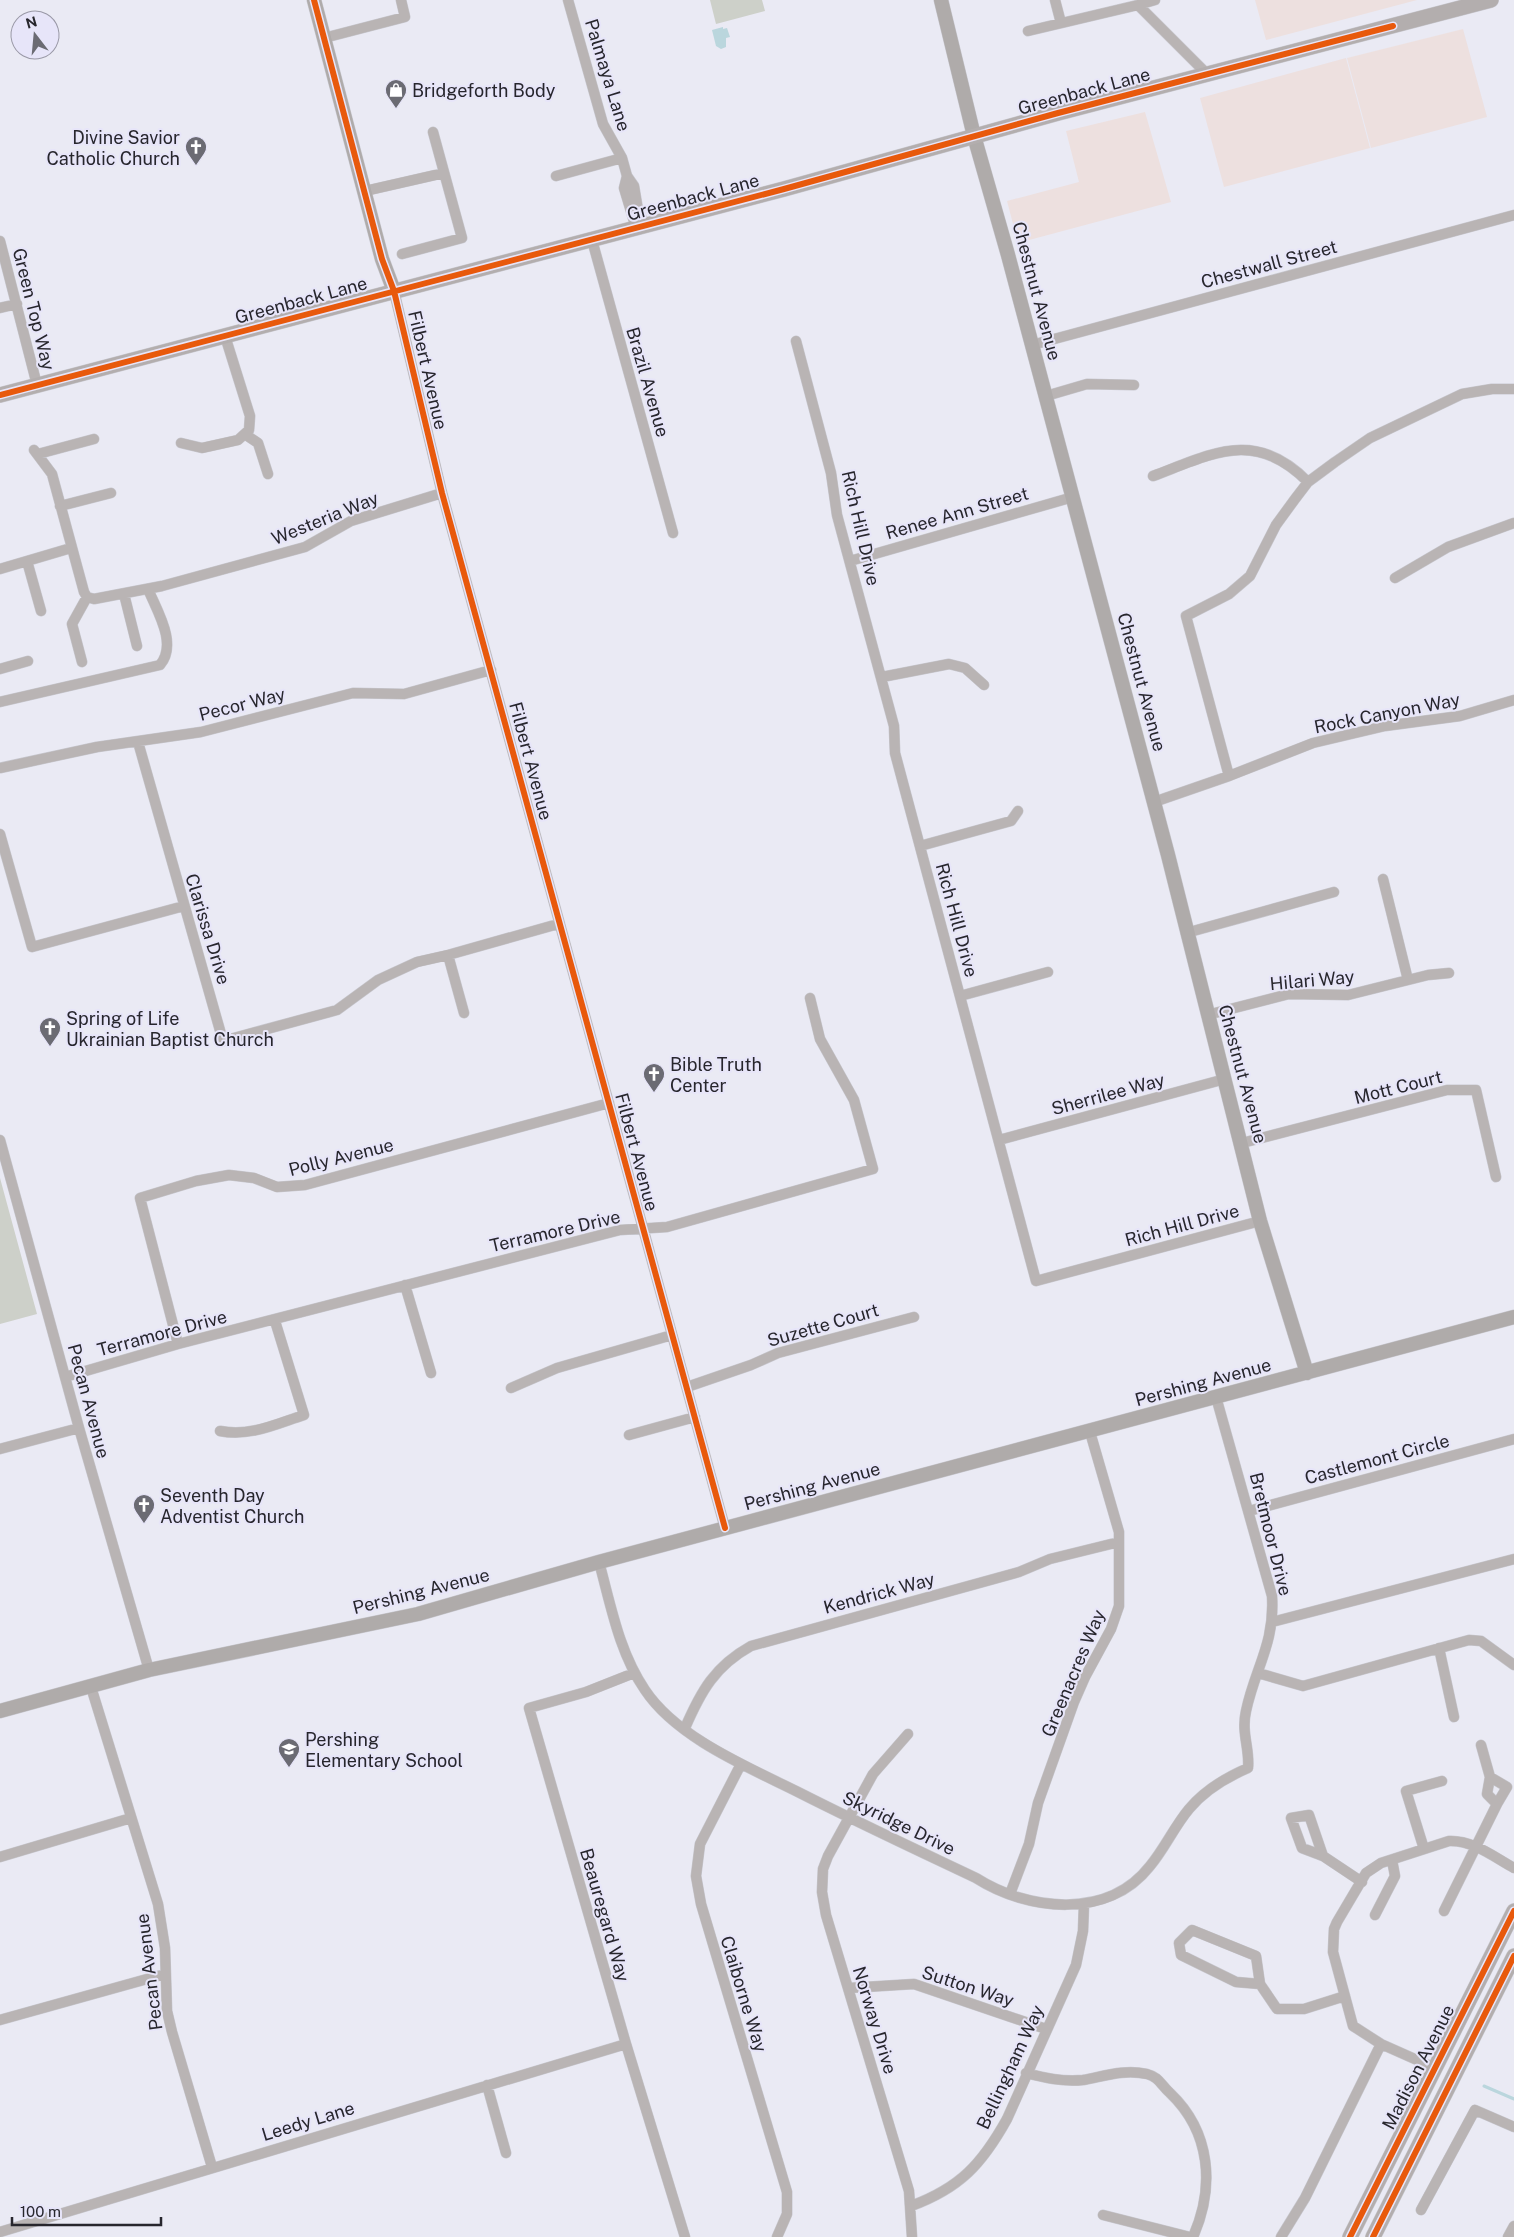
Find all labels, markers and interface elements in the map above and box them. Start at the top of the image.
north arrow [10,10,60,60]
text: N [24,13,39,32]
street label: Palmaya Lane [581,16,635,134]
street label: Greenback Lane [1015,63,1153,119]
shop icon: Bridgeforth Body [384,78,408,109]
place label: Bridgeforth Body [412,80,556,101]
place label: Divine Savior Catholic Church [46,127,180,169]
church icon: Divine Savior Catholic Church [184,135,208,166]
street label: Greenback Lane [624,169,762,225]
street label: Chestnut Avenue [1008,219,1066,363]
street label: Chestwall Street [1199,236,1339,292]
street label: Green Top Way [9,246,59,373]
street label: Greenback Lane [232,272,370,328]
street label: Filbert Avenue [404,308,452,432]
street label: Brazil Avenue [622,325,674,439]
street label: Rich Hill Drive [838,468,884,588]
street label: Renee Ann Street [883,483,1031,543]
street label: Westeria Way [268,487,382,549]
street label: Chestnut Avenue [1113,610,1171,754]
street label: Pecor Way [197,683,288,725]
street label: Rock Canyon Way [1312,688,1462,737]
street label: Filbert Avenue [505,700,557,822]
street label: Rich Hill Drive [932,861,982,979]
street label: Clarissa Drive [181,871,235,987]
street label: Hilari Way [1269,966,1356,994]
street label: Chestnut Avenue [1214,1002,1272,1146]
place label: Spring of Life Ukrainian Baptist Church [66,1008,274,1050]
church icon: Spring of Life Ukrainian Baptist Church [38,1016,62,1047]
place label: Bible Truth Center [670,1054,762,1096]
church icon: Bible Truth Center [642,1062,666,1093]
street label: Mott Court [1352,1066,1444,1108]
street label: Sherrilee Way [1049,1069,1167,1119]
street label: Filbert Avenue [611,1091,663,1213]
street label: Polly Avenue [286,1134,396,1180]
street label: Rich Hill Drive [1123,1200,1241,1250]
street label: Terramore Drive [488,1206,622,1256]
street label: Suzette Court [765,1299,881,1351]
street label: Terramore Drive [95,1306,229,1360]
street label: Pecan Avenue [64,1341,114,1461]
street label: Pershing Avenue [1133,1354,1273,1410]
street label: Castlemont Circle [1302,1430,1452,1488]
street label: Pershing Avenue [742,1458,882,1514]
street label: Bretmoor Drive [1246,1470,1296,1598]
place label: Seventh Day Adventist Church [160,1485,304,1527]
church icon: Seventh Day Adventist Church [132,1493,156,1524]
street label: Pershing Avenue [350,1564,492,1618]
street label: Kendrick Way [821,1568,937,1618]
street label: Greenacres Way [1037,1606,1109,1740]
place label: Pershing Elementary School [305,1729,463,1771]
school or university icon: Pershing Elementary School [277,1737,301,1768]
street label: Skyridge Drive [839,1787,959,1859]
street label: Beauregard Way [576,1846,634,1985]
street label: Pecan Avenue [131,1912,167,2032]
street label: Claiborne Way [716,1933,772,2055]
street label: Sutton Way [919,1961,1017,2011]
street label: Norway Drive [849,1964,901,2076]
street label: Bellingham Way [972,2001,1048,2132]
street label: Madison Avenue [1378,2001,1458,2133]
street label: Leedy Lane [259,2097,357,2145]
scale bar [12,2194,161,2226]
text: 100 m [20,2203,61,2220]

